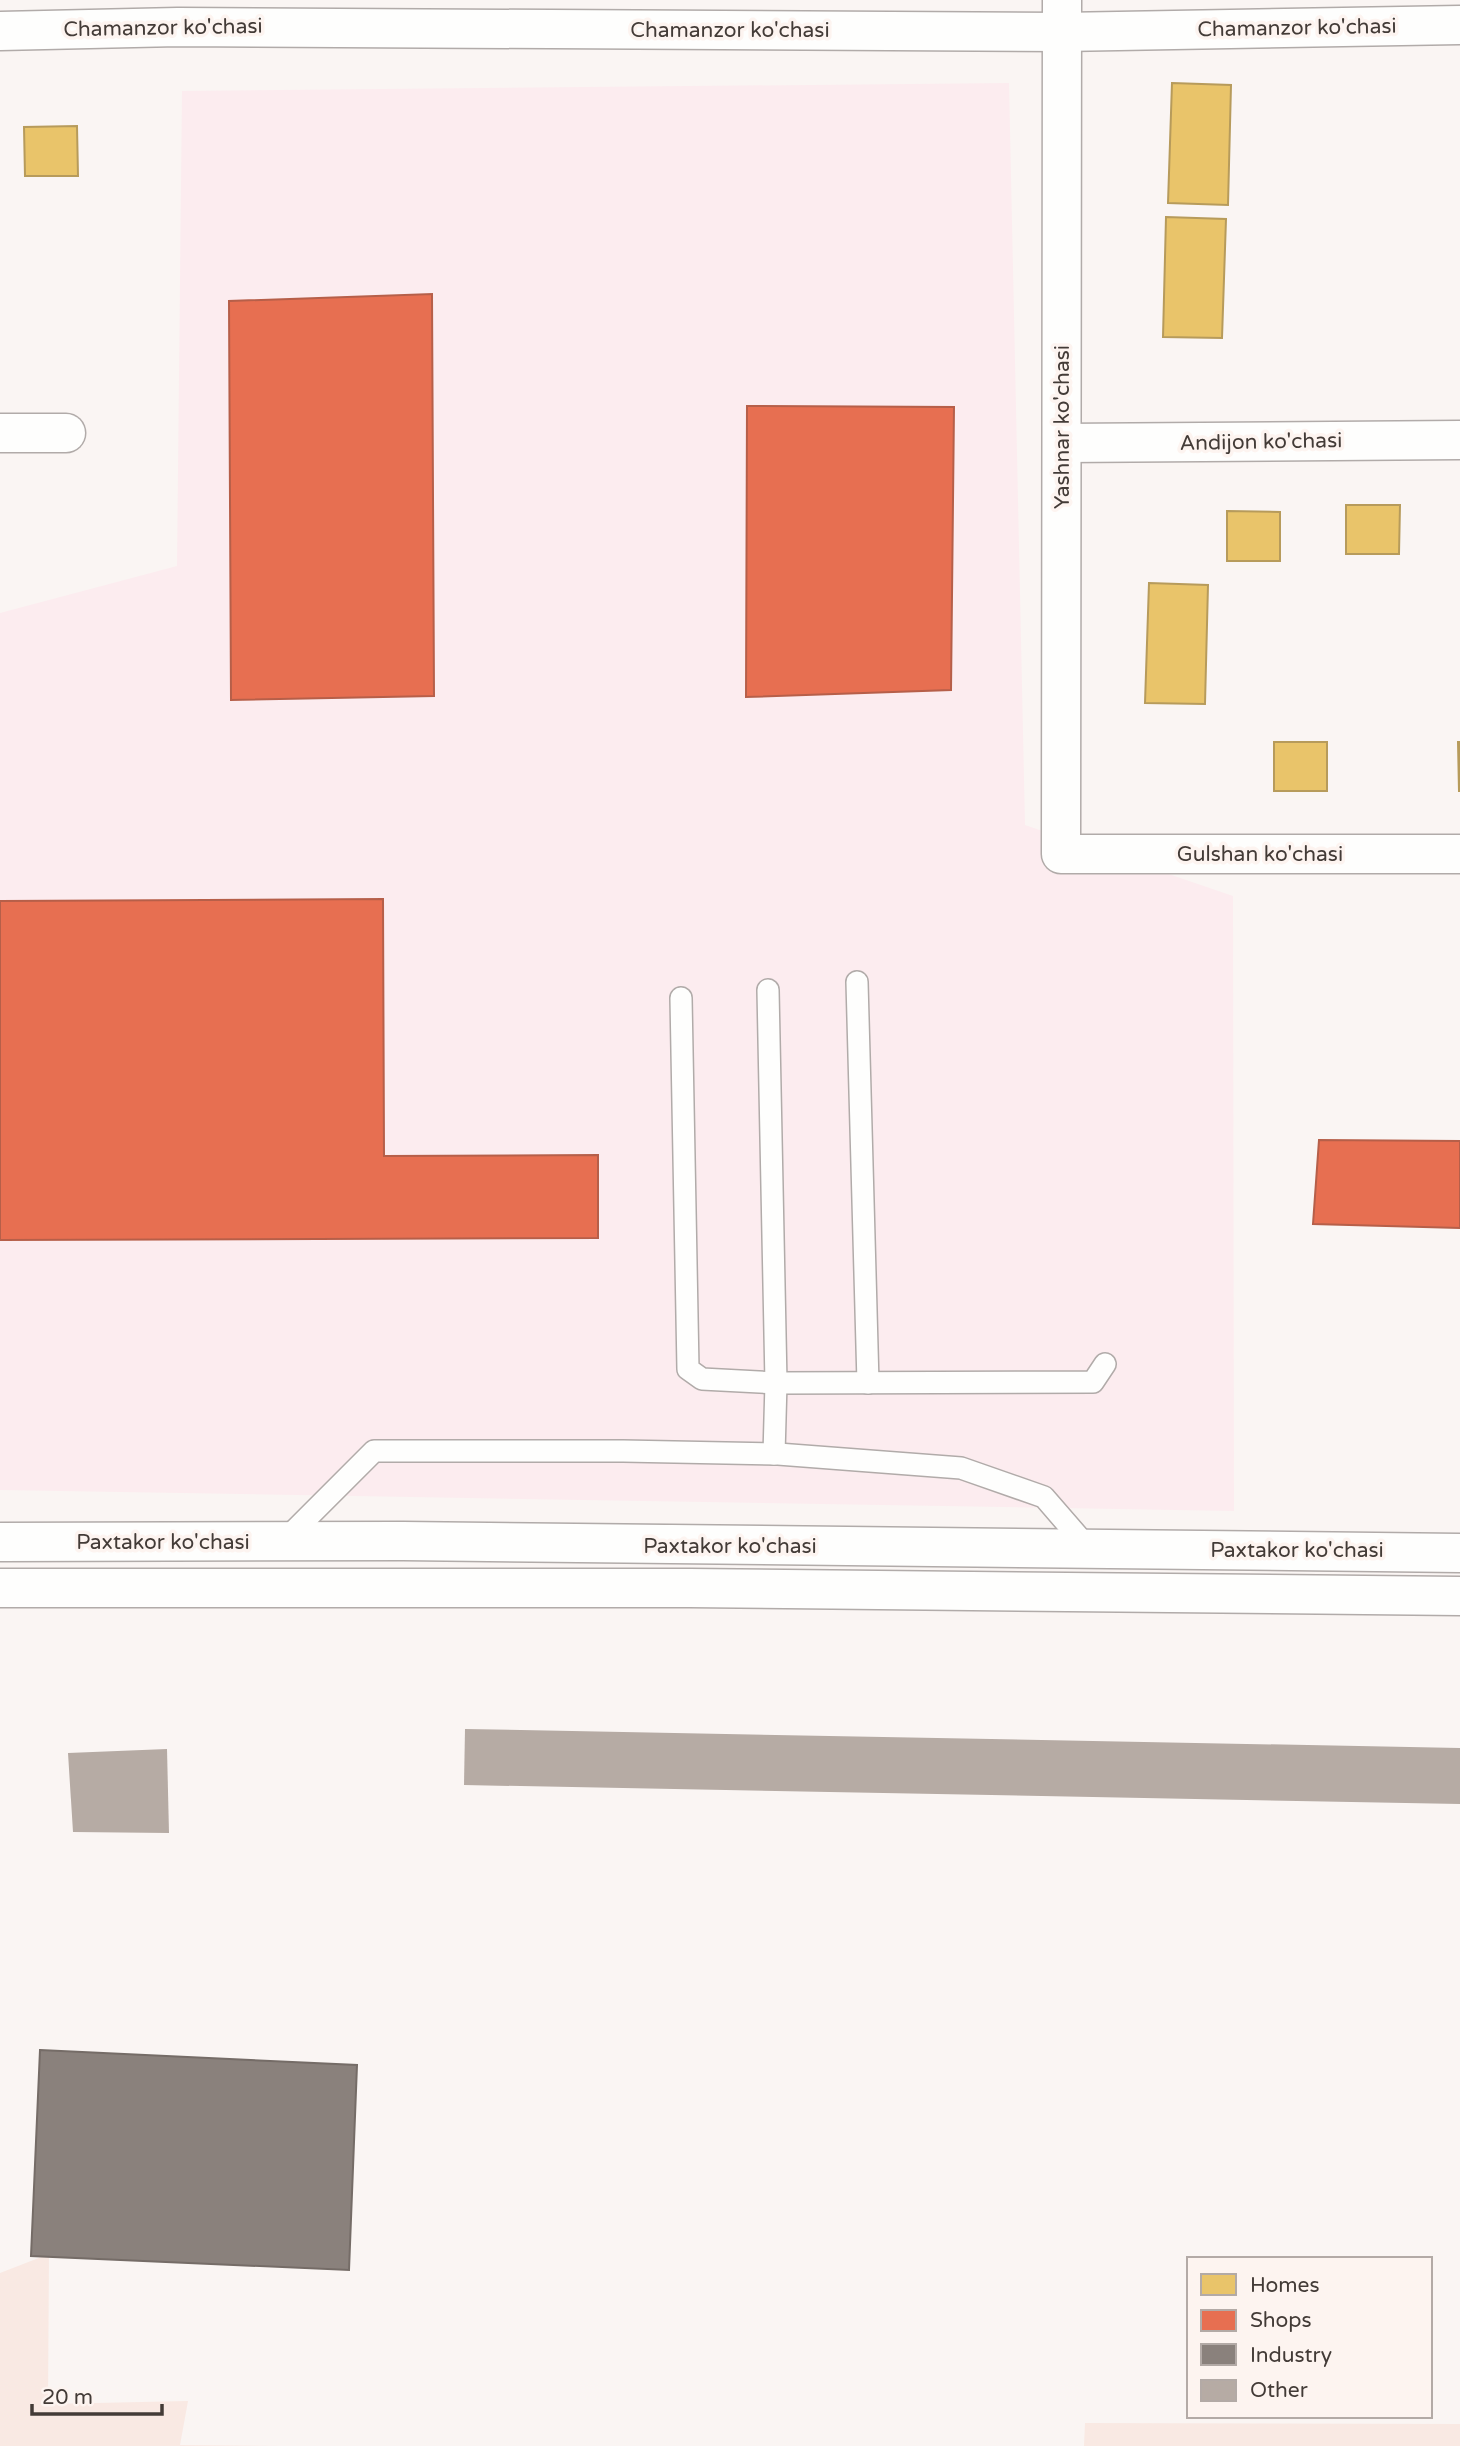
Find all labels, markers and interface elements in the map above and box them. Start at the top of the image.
street label: Chamanzor ko'chasi [63,14,263,42]
street label: Chamanzor ko'chasi [1197,14,1397,42]
street label: Chamanzor ko'chasi [630,18,830,43]
street label: Yashnar ko'chasi [1050,345,1075,509]
street label: Andijon ko'chasi [1179,428,1343,456]
street label: Gulshan ko'chasi [1177,842,1343,867]
street label: Paxtakor ko'chasi [76,1530,250,1555]
street label: Paxtakor ko'chasi [643,1534,817,1559]
street label: Paxtakor ko'chasi [1210,1538,1384,1563]
legend [1187,2257,1432,2418]
text: Homes [1250,2273,1320,2298]
text: Shops [1250,2308,1312,2333]
text: Industry [1250,2343,1332,2368]
scale bar [32,2372,161,2416]
text: Other [1250,2378,1308,2403]
text: 20 m [42,2385,93,2410]

